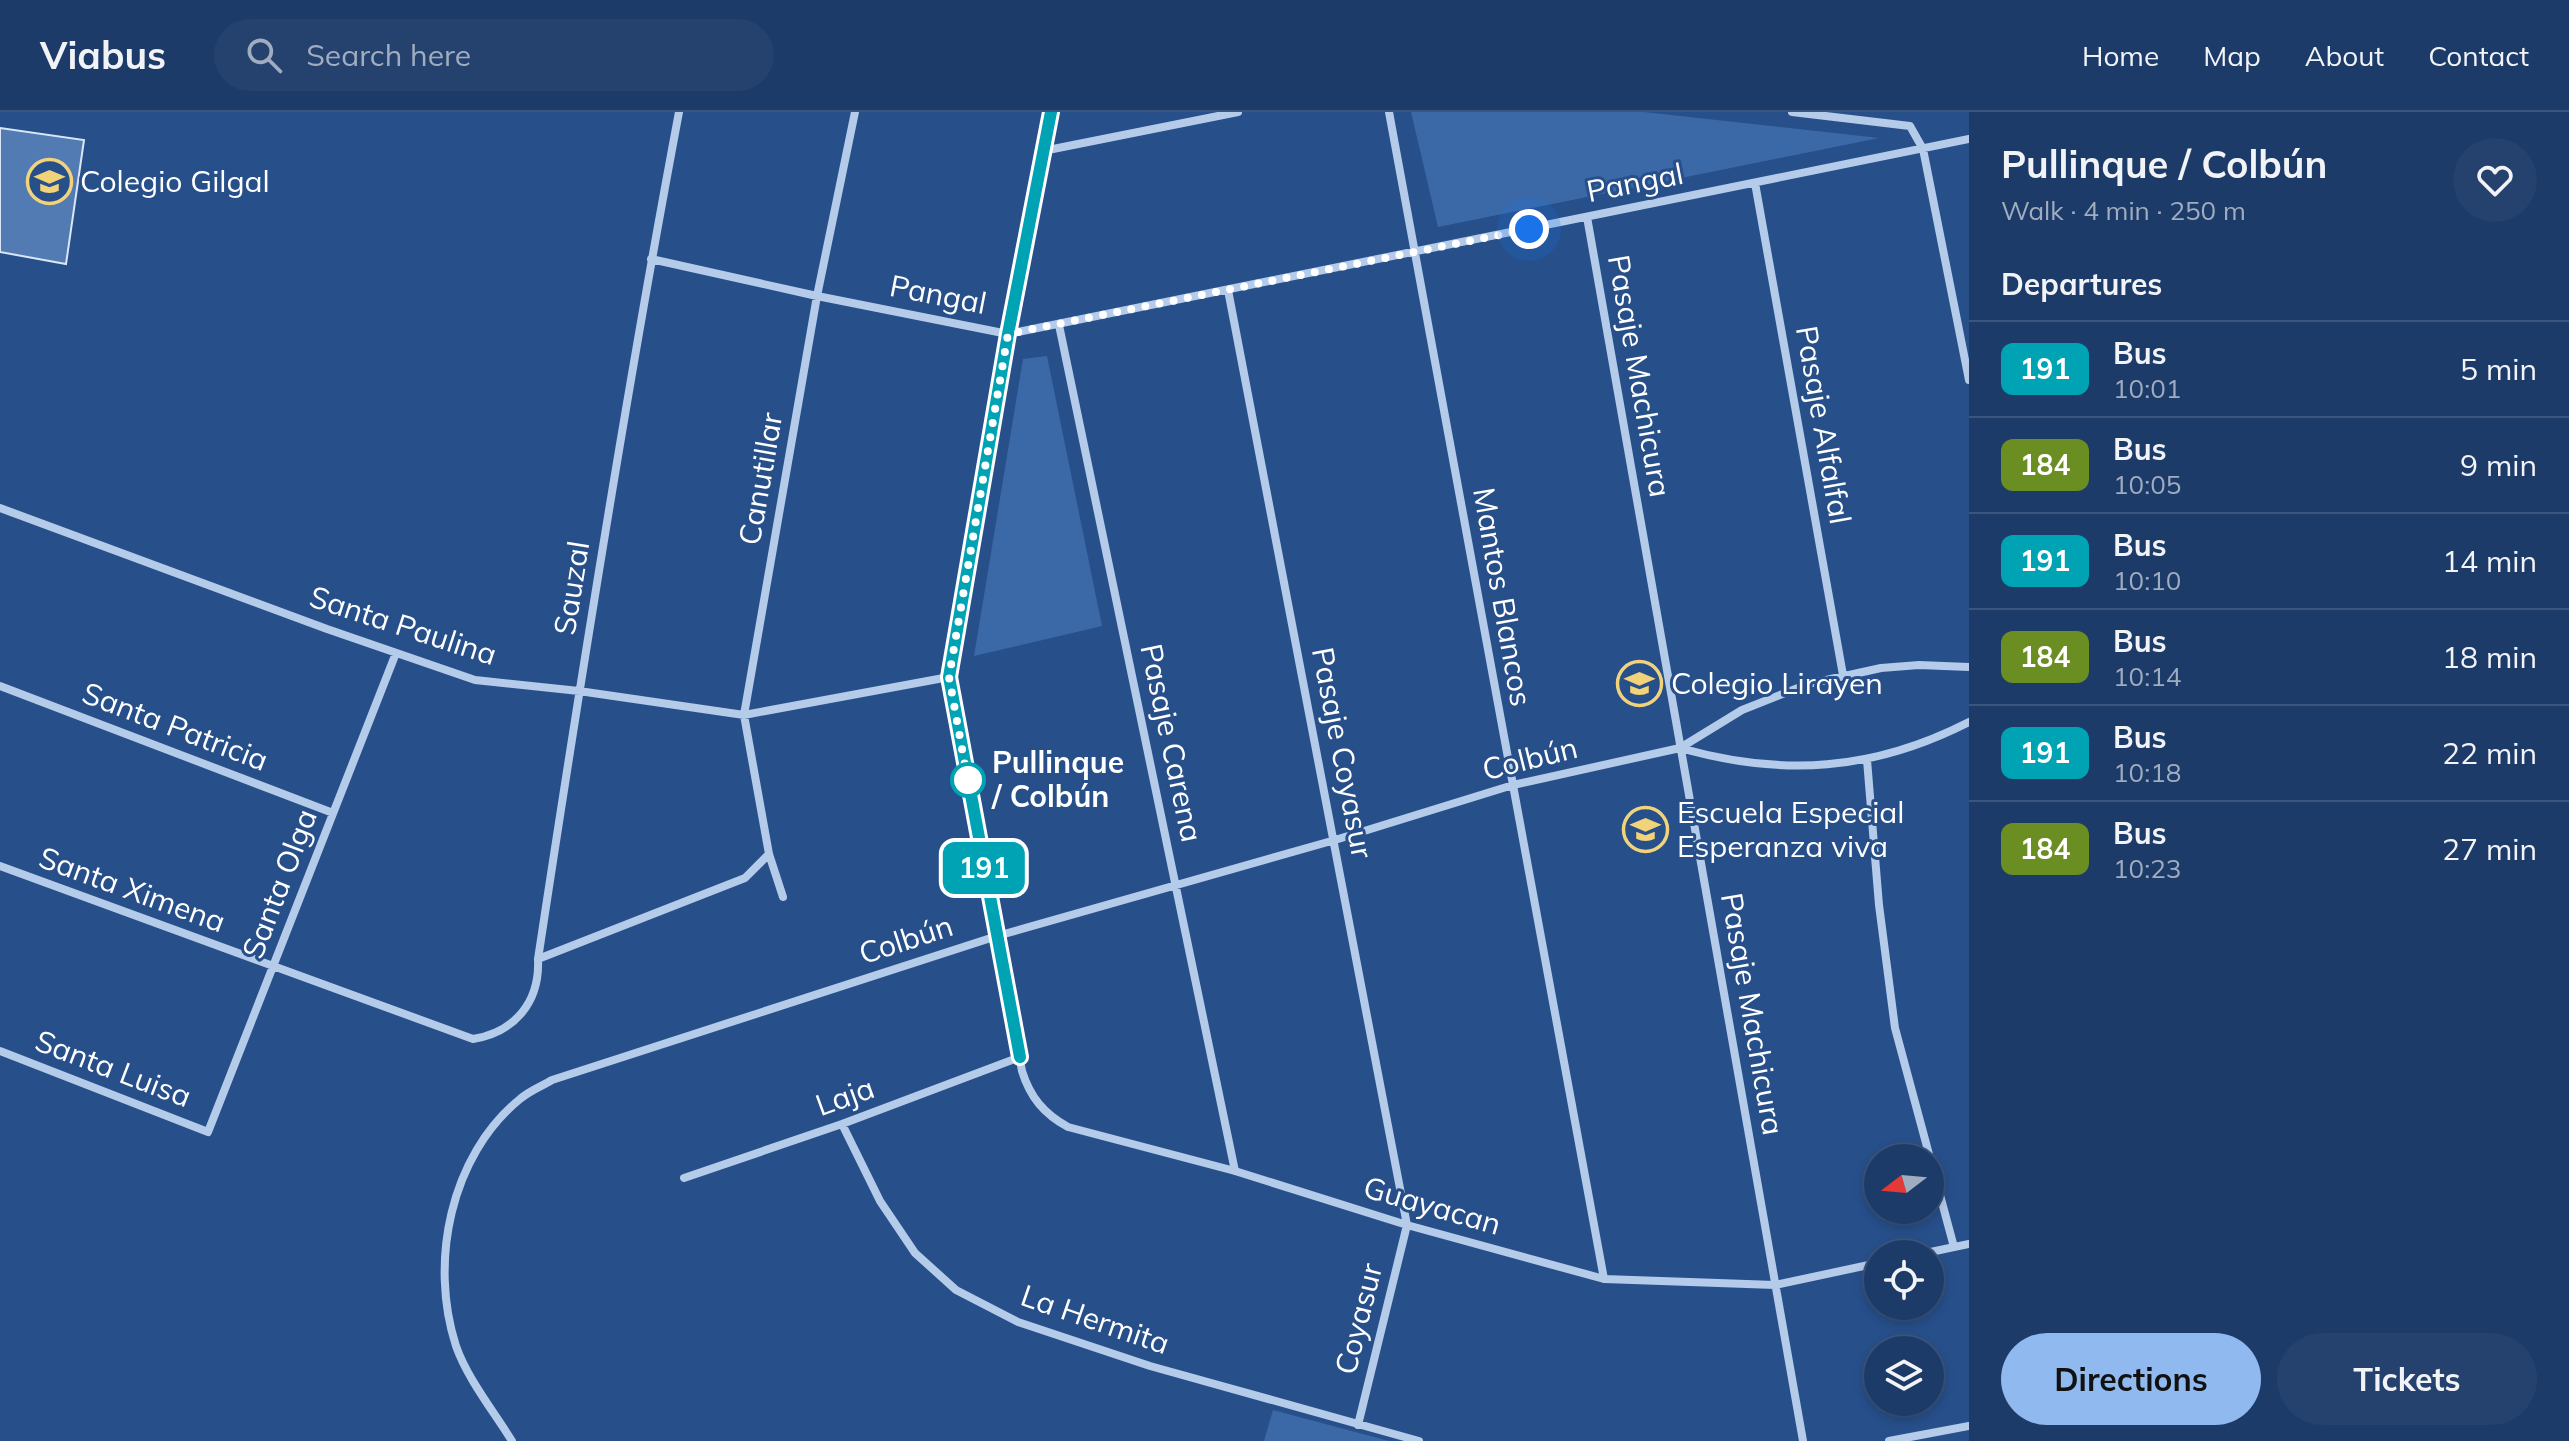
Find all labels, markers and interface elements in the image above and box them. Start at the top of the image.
search box [214,19,774,91]
text: Viabus [40,31,166,79]
icon: search [242,33,286,77]
text: Search here [306,36,471,74]
text: Home [2082,38,2159,73]
text: Map [2203,38,2261,73]
text: About [2305,38,2384,73]
text: Contact [2428,38,2529,73]
button: heart [2453,138,2537,222]
text: Pullinque / Colbún [2001,140,2327,188]
street label: Pangal [1583,154,1686,210]
school or university icon: Colegio Gilgal [25,158,73,206]
place label: Colegio Gilgal [80,162,270,200]
text: Walk · 4 min · 250 m [2001,194,2246,227]
your location [1509,209,1549,249]
street label: Pasaje Machicura [1600,252,1680,500]
text: Departures [2001,265,2162,303]
street label: Pangal [887,266,990,322]
street label: Pasaje Alfalfal [1788,323,1860,527]
text: Bus [2113,334,2167,372]
text: 5 min [2460,350,2537,388]
text: 191 [2020,351,2070,386]
text: 10:01 [2113,372,2181,405]
street label: Canutillar [730,410,790,548]
text: Bus [2113,430,2167,468]
text: 9 min [2460,446,2537,484]
text: 184 [2020,447,2070,482]
text: 10:05 [2113,468,2181,501]
street label: Mantos Blancos [1465,485,1541,709]
text: Bus [2113,526,2167,564]
street label: Sauzal [545,538,597,638]
text: 14 min [2442,542,2537,580]
text: 191 [2020,543,2070,578]
text: 10:10 [2113,564,2181,597]
street label: Santa Paulina [305,577,502,673]
text: Bus [2113,622,2167,660]
text: 18 min [2442,638,2537,676]
text: 184 [2020,639,2070,674]
street label: Pasaje Carena [1132,640,1212,845]
street label: Pasaje Coyasur [1304,644,1382,862]
school or university icon: Colegio Lirayen [1616,660,1664,708]
text: 10:14 [2113,660,2181,693]
place label: Colegio Lirayen [1671,664,1883,702]
street label: Santa Patricia [77,673,274,779]
text: Bus [2113,718,2167,756]
street label: Colbún [1478,728,1581,788]
text: 22 min [2442,734,2537,772]
text: 191 [2020,735,2070,770]
place label: Pullinque / Colbún [991,743,1124,815]
text: 10:18 [2113,756,2181,789]
marker: Pullinque / Colbún [951,763,985,797]
place label: Escuela Especial Esperanza viva [1677,793,1904,865]
street label: Santa Olga [233,804,325,964]
school or university icon: Escuela Especial Esperanza viva [1622,806,1670,854]
text: Bus [2113,814,2167,852]
text: 27 min [2442,830,2537,868]
text: 184 [2020,831,2070,866]
street label: Santa Ximena [34,838,231,940]
line badge: 191 [938,842,1030,894]
text: 191 [959,850,1009,885]
text: 10:23 [2113,852,2181,885]
street label: Pasaje Machicura [1713,890,1793,1138]
street label: Colbún [854,906,958,972]
street label: Santa Luisa [30,1021,197,1115]
street label: Laja [810,1068,879,1124]
north arrow [1864,1144,1944,1224]
map controls [1864,1144,1944,1416]
street label: Guayacan [1359,1167,1505,1243]
button: locate [1864,1240,1944,1320]
street label: Coyasur [1326,1259,1390,1378]
street label: La Hermita [1016,1276,1174,1362]
button: Directions [2001,1333,2261,1425]
button: Tickets [2277,1333,2537,1425]
button: layers [1864,1336,1944,1416]

